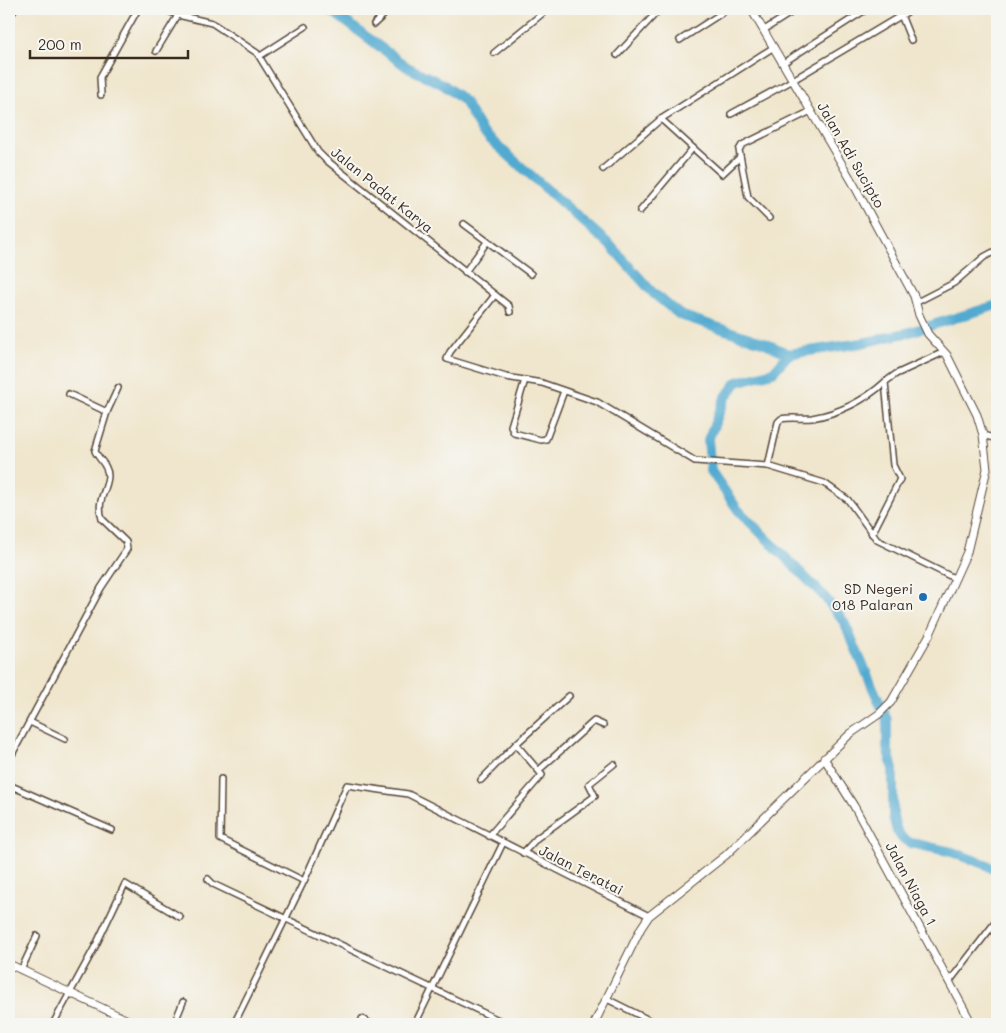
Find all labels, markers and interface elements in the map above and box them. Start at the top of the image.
scale bar [30,28,188,60]
text: 200 m [38,34,82,54]
street label: Jalan Adi Sucipto [813,98,890,211]
street label: Jalan Padat Karya [327,142,438,237]
place label: SD Negeri 018 Palaran [832,579,913,614]
marker: SD Negeri 018 Palaran [917,591,929,603]
street label: Jalan Niaga 1 [882,839,941,929]
street label: Jalan Teratai [536,840,627,899]

